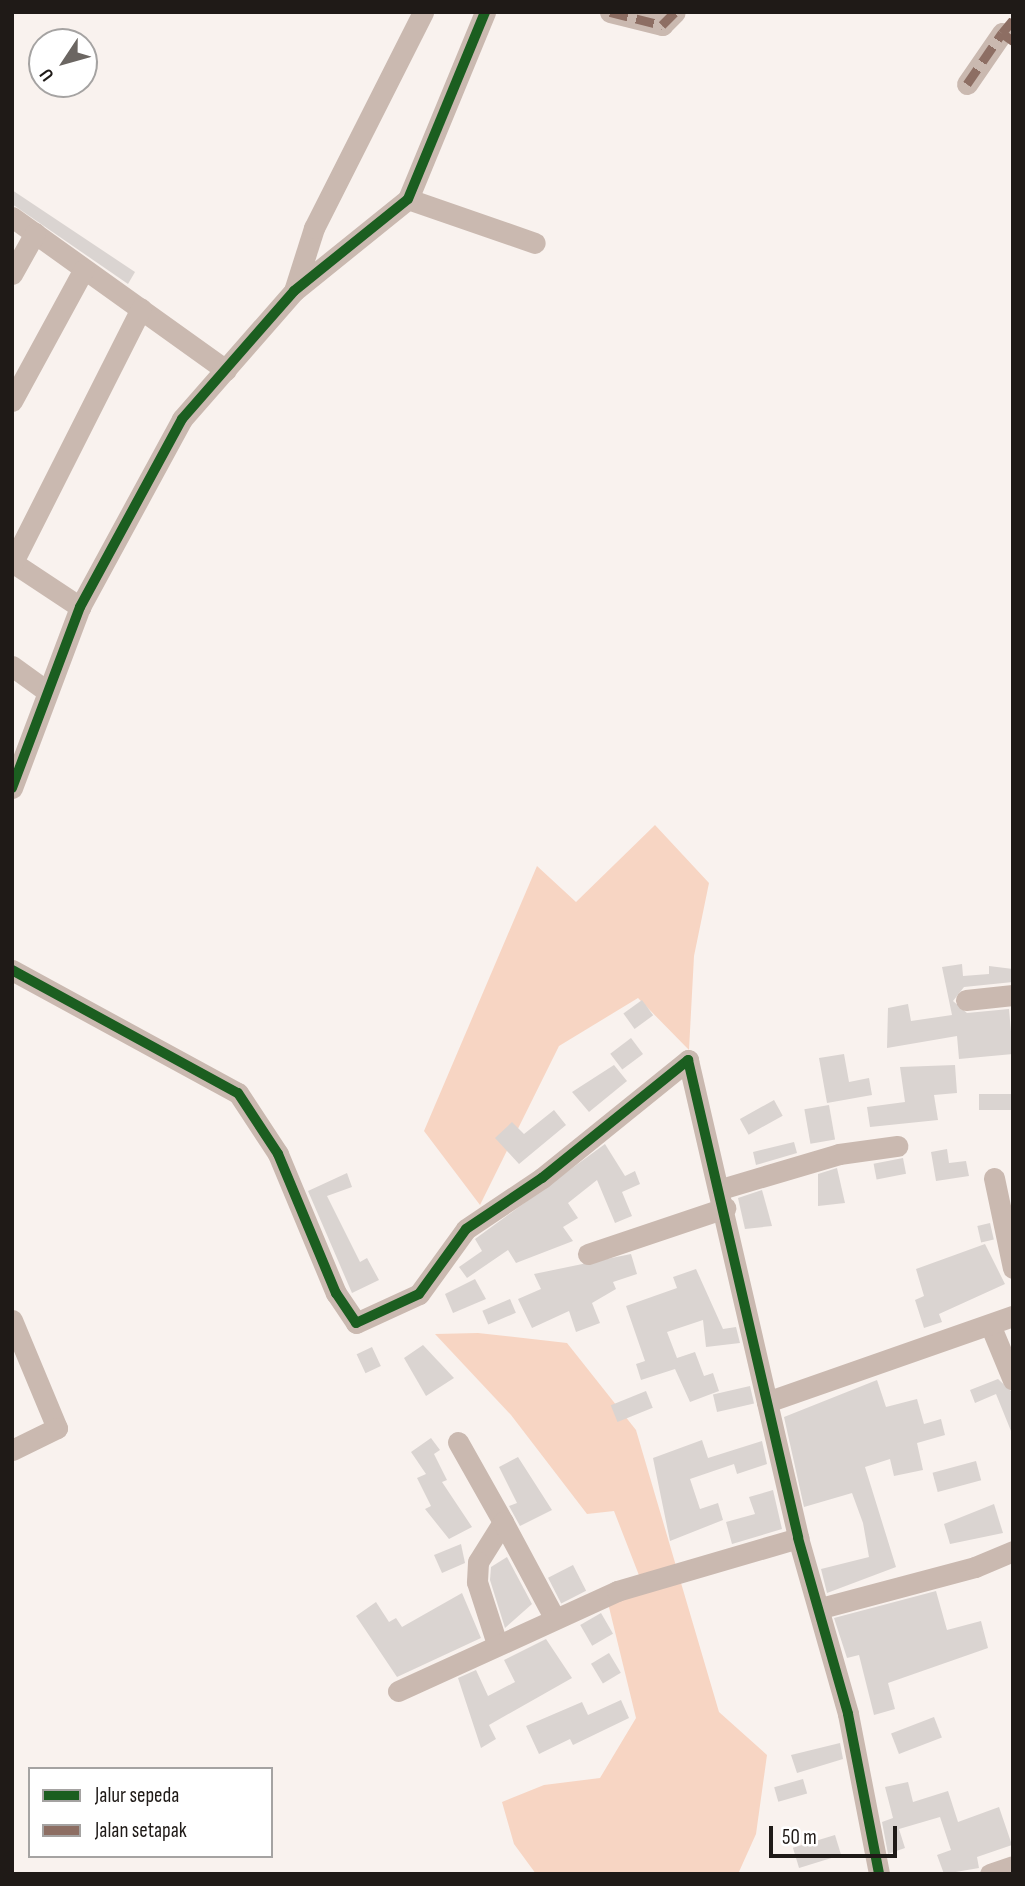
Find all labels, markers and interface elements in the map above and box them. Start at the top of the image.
north arrow [28,28,98,98]
text: U [35,64,59,85]
legend [28,1767,273,1858]
text: Jalur sepeda [95,1783,179,1808]
scale bar [773,1812,901,1856]
text: Jalan setapak [95,1818,187,1843]
text: 50 m [782,1825,817,1850]

